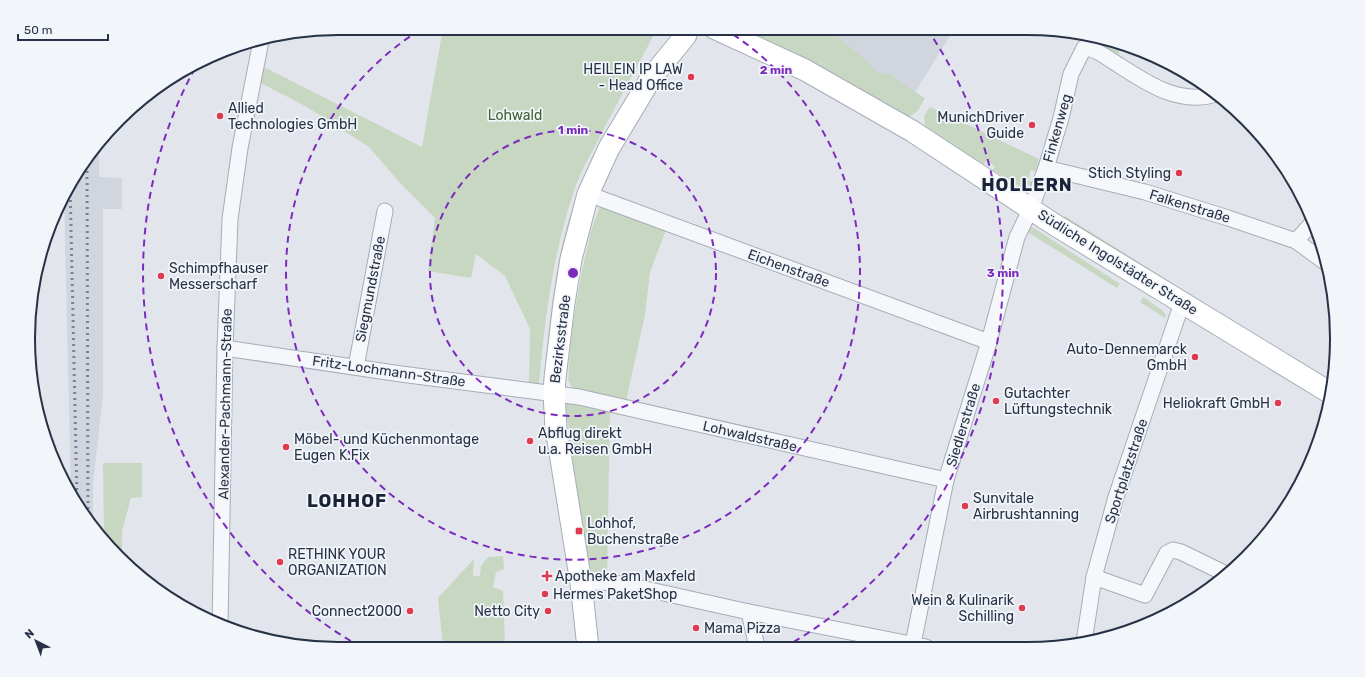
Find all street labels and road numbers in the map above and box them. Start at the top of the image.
street label: Finkenweg [1040,92,1075,164]
street label: Falkenstraße [1147,186,1233,227]
street label: Südliche Ingolstädter Straße [1035,206,1201,319]
street label: Siegmundstraße [352,235,389,344]
street label: Eichenstraße [745,246,832,291]
street label: Bezirksstraße [547,294,574,384]
street label: Alexander-Pachmann-Straße [215,308,236,500]
street label: Fritz-Lochmann-Straße [311,352,467,391]
street label: Siedlerstraße [943,381,984,469]
street label: Sportplatzstraße [1101,416,1152,526]
street label: Lohwaldstraße [701,417,799,456]

